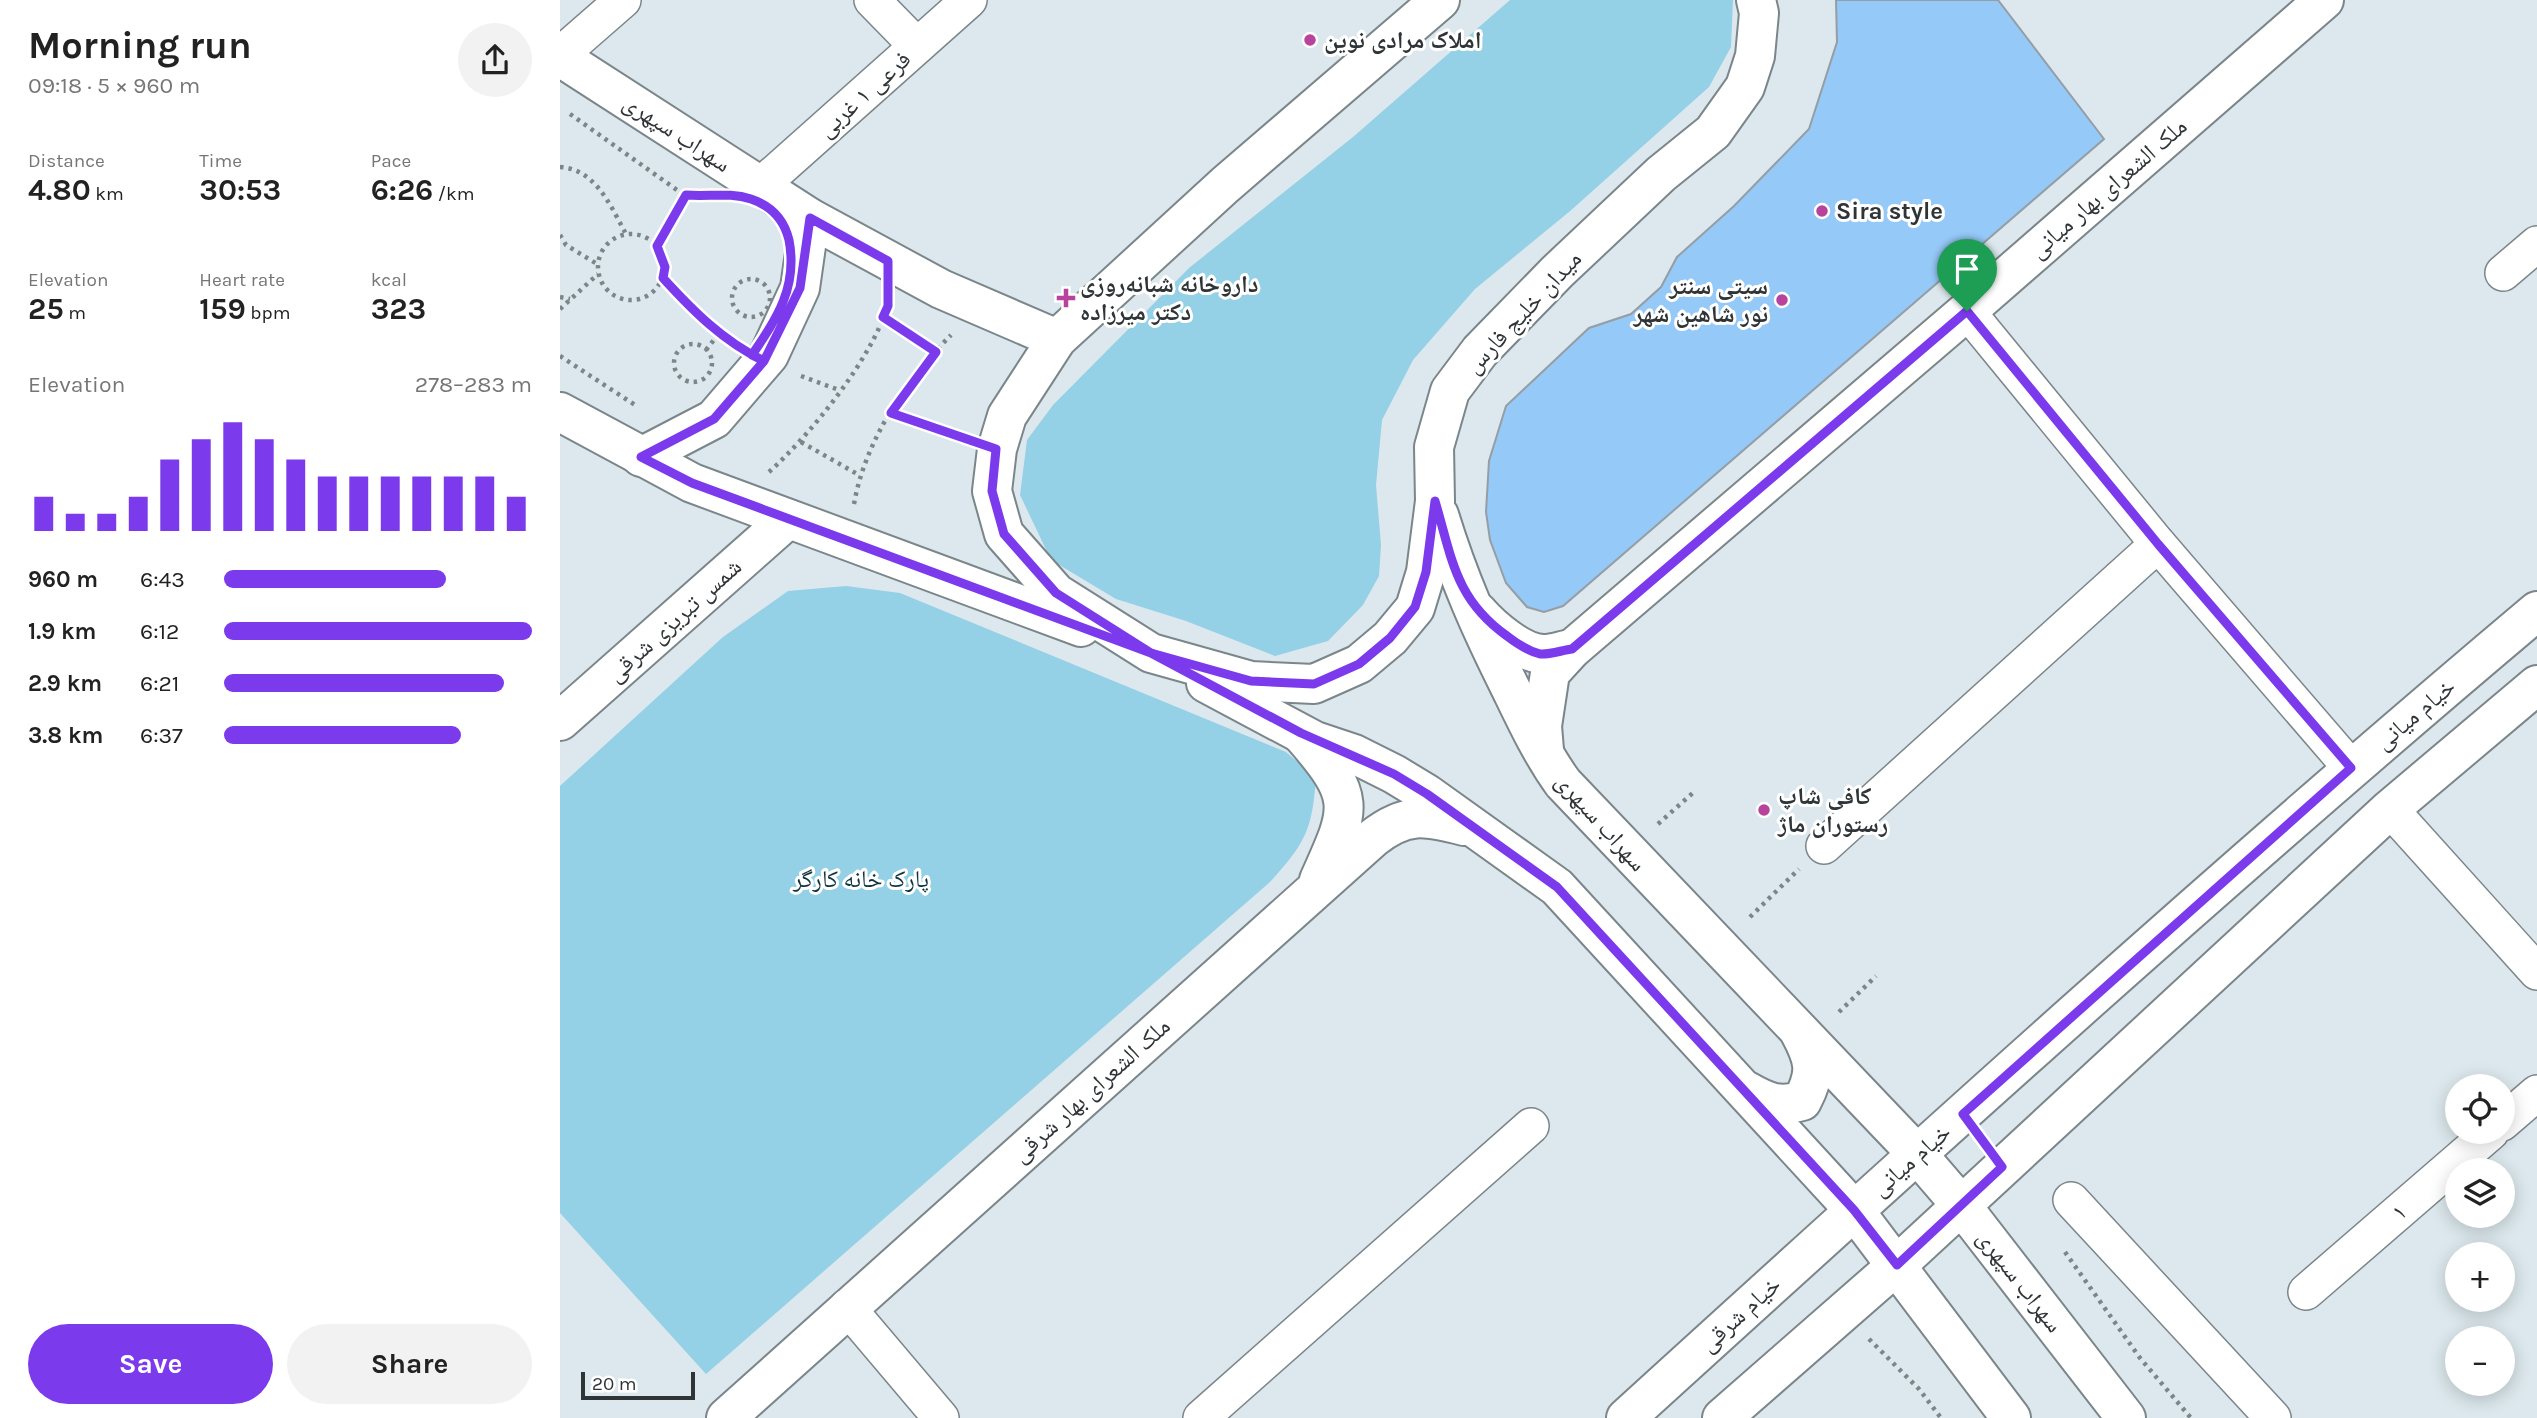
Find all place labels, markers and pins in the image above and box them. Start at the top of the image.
place label: املاک مرادی نوین [1324,26,1482,54]
marker: املاک مرادی نوین [1302,32,1318,48]
place label: Sira style [1836,197,1943,225]
marker: Sira style [1814,203,1830,219]
pin [1937,239,1997,311]
place label: داروخانه شبانه‌روزی دکتر میرزاده [1080,270,1258,326]
place label: سیتی سنتر نور شاهین شهر [1633,272,1768,328]
marker: داروخانه شبانه‌روزی دکتر میرزاده [1058,290,1074,306]
marker: سیتی سنتر نور شاهین شهر [1774,292,1790,308]
place label: کافی شاپ رستوران ماژ [1777,782,1888,838]
marker: کافی شاپ رستوران ماژ [1756,802,1772,818]

